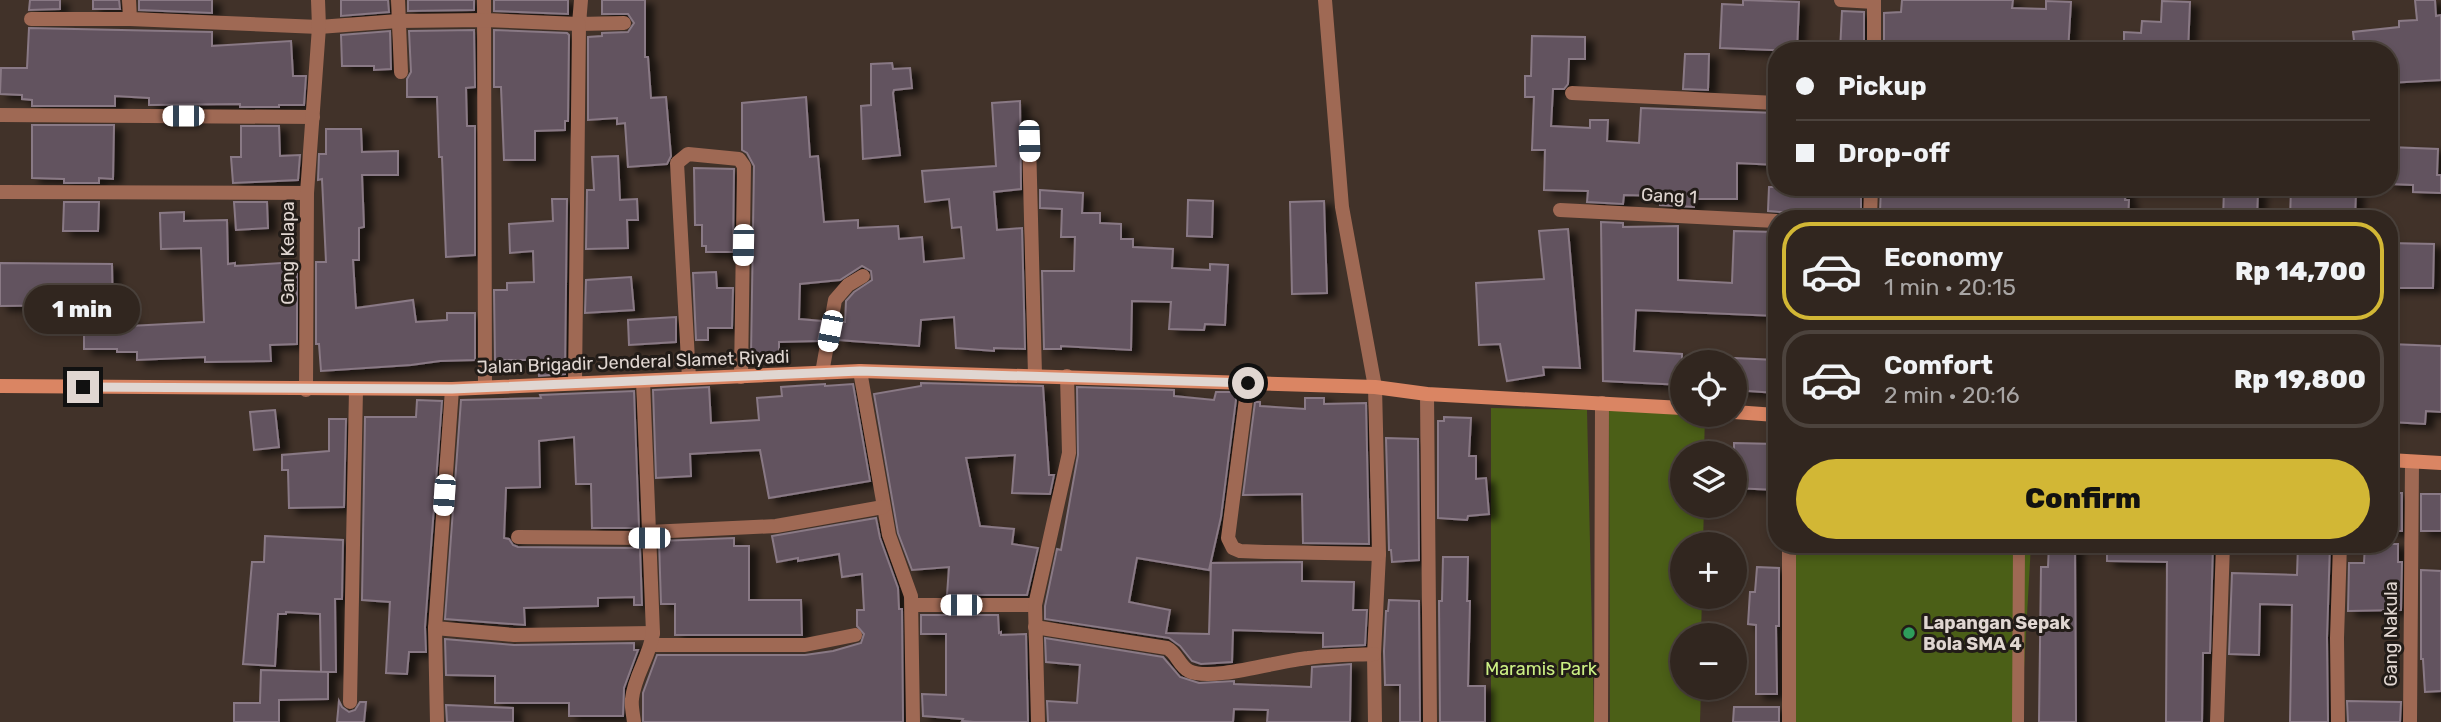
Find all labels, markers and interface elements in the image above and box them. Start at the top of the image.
text: Pickup [1838,71,1927,102]
car [163,106,205,127]
car [1018,120,1041,162]
text: Drop-off [1838,138,1950,169]
street label: Gang 1 [1640,184,1698,208]
street label: Gang Kelapa [277,201,299,305]
car [733,224,754,266]
icon: car [1800,240,1863,303]
text: Economy [1884,242,2003,273]
text: Rp 14,700 [2235,256,2366,287]
text: 1 min · 20:15 [1884,273,2016,301]
callout: 1 min [25,286,141,334]
text: 1 min [52,295,112,323]
car [816,308,845,354]
street label: Jalan Brigadir Jenderal Slamet Riyadi [476,346,790,378]
icon: car [1800,348,1863,411]
map controls [1670,350,1747,700]
button: locate [1670,350,1747,427]
text: Comfort [1884,350,1993,381]
text: Rp 19,800 [2234,364,2366,395]
route start [1232,367,1264,399]
route end [67,371,99,403]
text: 2 min · 20:16 [1884,381,2020,409]
button: layers [1670,441,1747,518]
button: Confirm [1796,459,2370,539]
car [433,473,456,517]
car [629,528,671,549]
button: + [1670,532,1747,609]
street label: Gang Nakula [2380,581,2402,687]
car [941,595,983,616]
place label: Lapangan Sepak Bola SMA 4 [1923,612,2071,655]
button: − [1670,623,1747,700]
marker: Lapangan Sepak Bola SMA 4 [1901,625,1917,641]
park label: Maramis Park [1485,658,1598,680]

